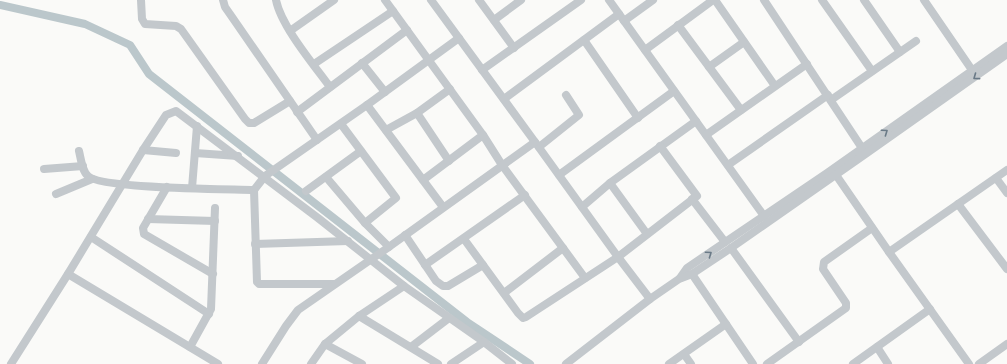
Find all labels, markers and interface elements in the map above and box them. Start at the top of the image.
one-way arrow [973,72,980,79]
one-way arrow [880,130,887,137]
one-way arrow [704,252,711,259]

